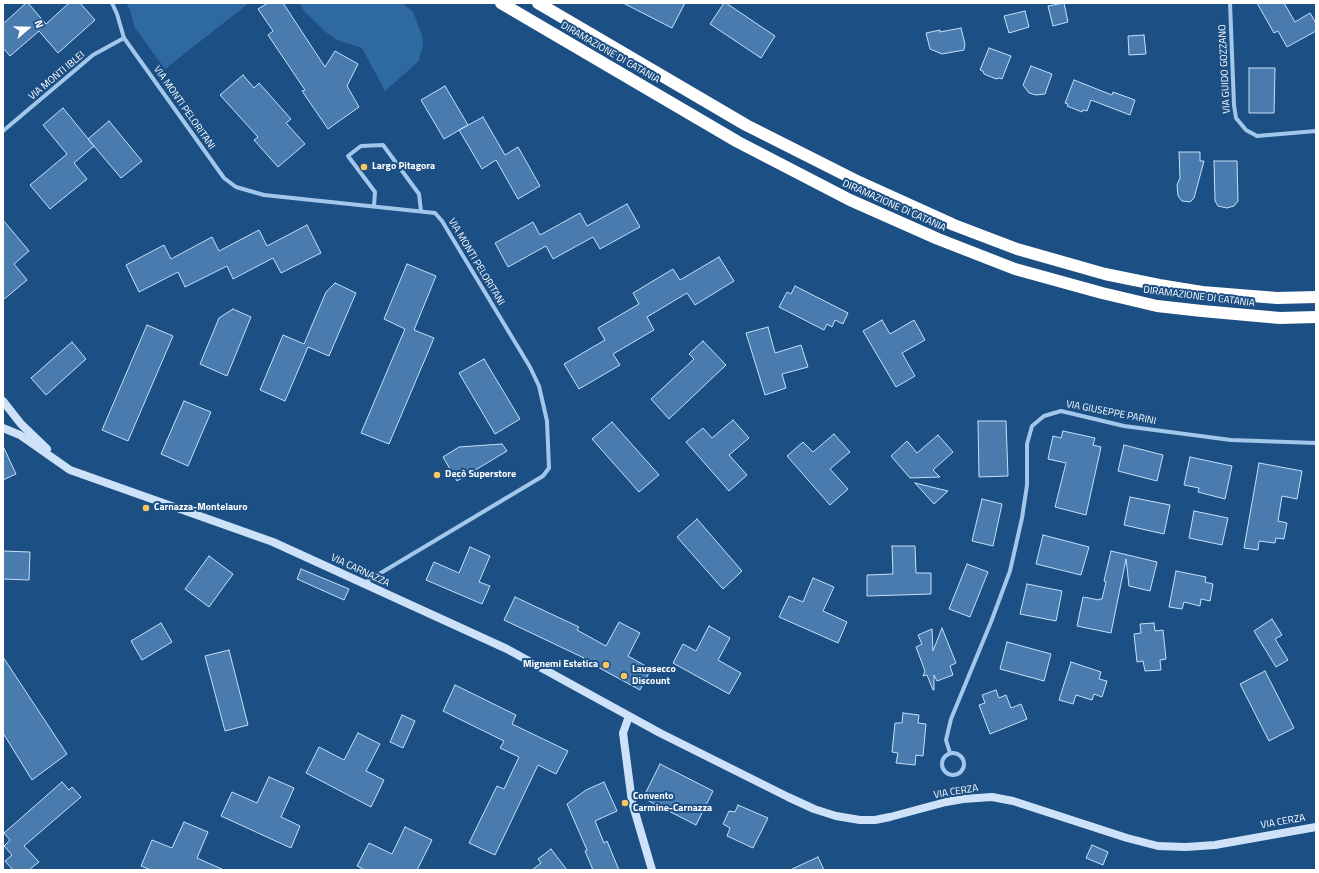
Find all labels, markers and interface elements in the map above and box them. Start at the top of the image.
north arrow [8,8,48,48]
text: N [30,18,48,30]
street label: DIRAMAZIONE DI CATANIA [558,20,662,86]
street label: VIA GUIDO GOZZANO [1217,24,1233,114]
street label: VIA MONTI IBLEI [27,49,87,103]
street label: VIA MONTI PELORITANI [151,64,217,152]
place label: Largo Pitagora [372,161,435,173]
marker: Largo Pitagora [359,162,369,172]
street label: DIRAMAZIONE DI CATANIA [840,178,948,234]
street label: VIA MONTI PELORITANI [445,216,507,308]
street label: DIRAMAZIONE DI CATANIA [1143,284,1255,310]
street label: VIA GIUSEPPE PARINI [1065,398,1157,428]
place label: Decò Superstore [445,469,516,481]
marker: Decò Superstore [432,470,442,480]
place label: Carnazza-Montelauro [154,502,248,514]
marker: Carnazza-Montelauro [141,503,151,513]
street label: VIA CARNAZZA [329,552,391,590]
place label: Mignemi Estetica [523,659,598,671]
marker: Mignemi Estetica [601,660,611,670]
place label: Lavasecco Discount [632,664,676,688]
marker: Lavasecco Discount [619,671,629,681]
street label: VIA CERZA [933,783,979,801]
place label: Convento Carmine-Carnazza [633,791,712,814]
marker: Convento Carmine-Carnazza [620,798,630,808]
street label: VIA CERZA [1260,812,1306,832]

